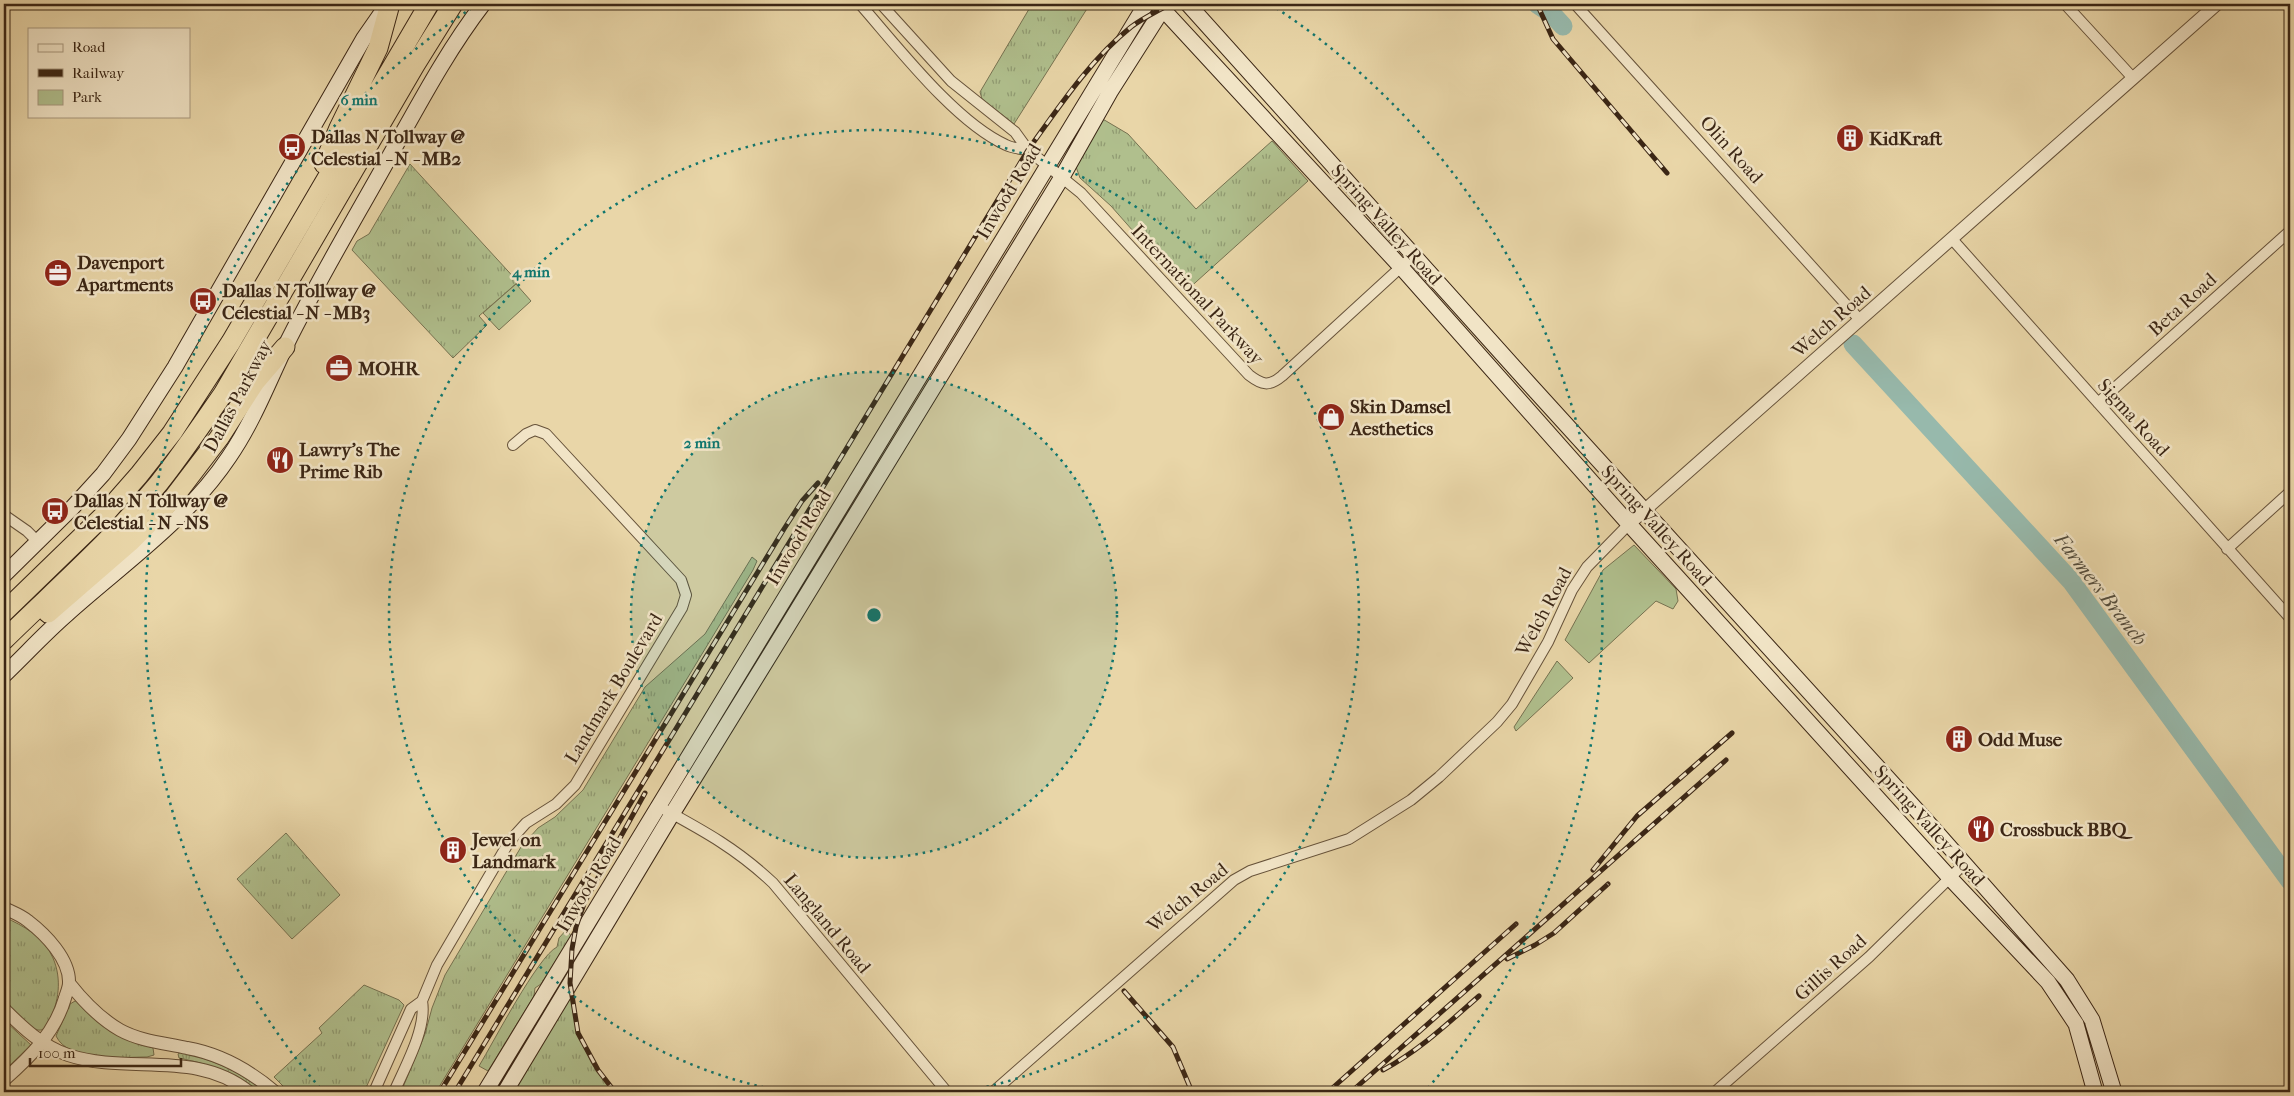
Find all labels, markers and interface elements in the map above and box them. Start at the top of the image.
legend [28,28,190,118]
text: Road [72,38,106,56]
text: Railway [72,64,125,82]
text: Park [72,88,102,106]
text: 6 min [341,91,378,109]
street label: Olin Road [1695,111,1768,188]
building icon: KidKraft [1835,123,1865,153]
place label: Dallas N Tollway @ Celestial - N - MB2 [311,126,466,170]
place label: KidKraft [1869,128,1943,150]
bus stop icon: Dallas N Tollway @ Celestial - N - MB2 [277,132,307,162]
street label: Inwood Road [972,139,1046,243]
street label: Spring Valley Road [1326,160,1447,290]
street label: International Parkway [1127,220,1269,370]
place label: Davenport Apartments [76,252,173,296]
office icon: Davenport Apartments [43,258,73,288]
text: 4 min [511,263,550,281]
street label: Beta Road [2144,268,2222,341]
place label: Dallas N Tollway @ Celestial - N - MB3 [222,280,377,324]
street label: Welch Road [1787,281,1876,363]
bus stop icon: Dallas N Tollway @ Celestial - N - MB3 [188,286,218,316]
street label: Dallas Parkway [199,336,277,456]
office icon: MOHR [324,353,354,383]
place label: MOHR [357,358,420,380]
street label: Sigma Road [2093,374,2174,461]
place label: Skin Damsel Aesthetics [1349,396,1452,440]
shop icon: Skin Damsel Aesthetics [1316,402,1346,432]
text: 2 min [684,434,721,452]
place label: Lawry's The Prime Rib [299,439,401,483]
restaurant icon: Lawry's The Prime Rib [265,445,295,475]
street label: Spring Valley Road [1596,461,1717,591]
street label: Inwood Road [762,485,836,589]
place label: Dallas N Tollway @ Celestial - N - NS [74,490,229,534]
bus stop icon: Dallas N Tollway @ Celestial - N - NS [40,496,70,526]
water label: Farmers Branch [2049,528,2152,650]
street label: Welch Road [1511,563,1577,660]
centre of rings [865,606,883,624]
street label: Landmark Boulevard [560,609,668,768]
building icon: Odd Muse [1944,724,1974,754]
place label: Odd Muse [1978,729,2063,751]
street label: Spring Valley Road [1869,761,1990,891]
restaurant icon: Crossbuck BBQ [1966,814,1996,844]
place label: Crossbuck BBQ [2000,819,2133,841]
place label: Jewel on Landmark [470,829,557,873]
street label: Inwood Road [552,832,626,936]
building icon: Jewel on Landmark [438,835,468,865]
street label: Welch Road [1142,858,1233,938]
street label: Langland Road [779,869,876,978]
street label: Gillis Road [1790,929,1871,1006]
scale bar [30,1036,181,1068]
text: 100 m [38,1044,76,1062]

